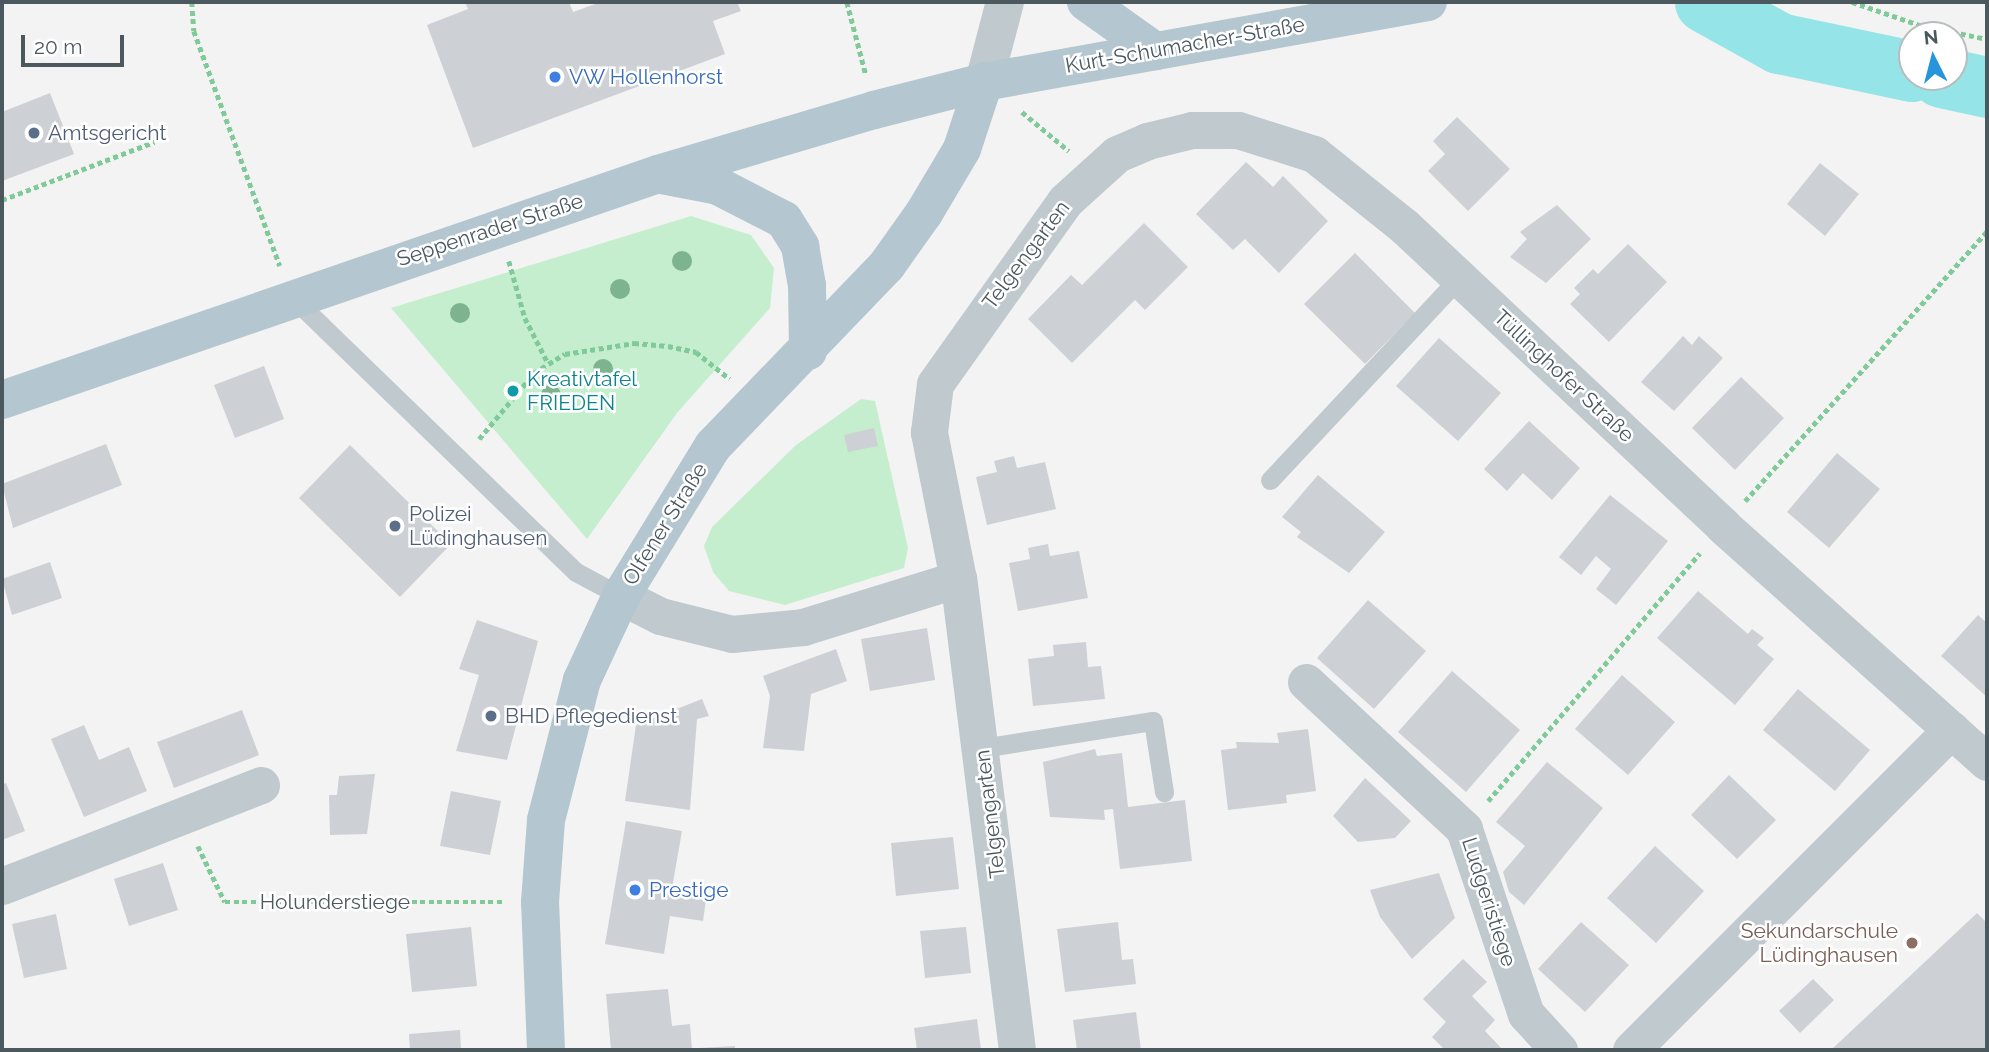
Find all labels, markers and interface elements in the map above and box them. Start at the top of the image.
street label: Kurt-Schumacher-Straße [1063,12,1307,78]
scale bar [24,21,128,65]
north arrow [1898,21,1968,91]
text: N [1923,25,1939,49]
text: 20 m [34,34,82,59]
place label: VW Hollenhorst [569,64,724,90]
marker: VW Hollenhorst [547,69,563,85]
place label: Amtsgericht [48,120,167,146]
marker: Amtsgericht [26,125,42,141]
street label: Seppenrader Straße [394,188,586,272]
street label: Telgengarten [977,196,1075,314]
street label: Tüllinghofer Straße [1488,304,1640,448]
place label: Kreativtafel FRIEDEN [527,366,637,416]
marker: Kreativtafel FRIEDEN [505,383,521,399]
street label: Olfener Straße [617,458,713,590]
place label: Polizei Lüdinghausen [409,501,547,551]
marker: Polizei Lüdinghausen [387,518,403,534]
place label: BHD Pflegedienst [505,703,677,729]
marker: BHD Pflegedienst [483,708,499,724]
street label: Telgengarten [970,748,1010,880]
street label: Ludgeristiege [1456,834,1522,970]
place label: Prestige [649,877,728,903]
marker: Prestige [627,882,643,898]
street label: Holunderstiege [260,889,410,915]
place label: Sekundarschule Lüdinghausen [1741,918,1898,968]
marker: Sekundarschule Lüdinghausen [1904,935,1920,951]

